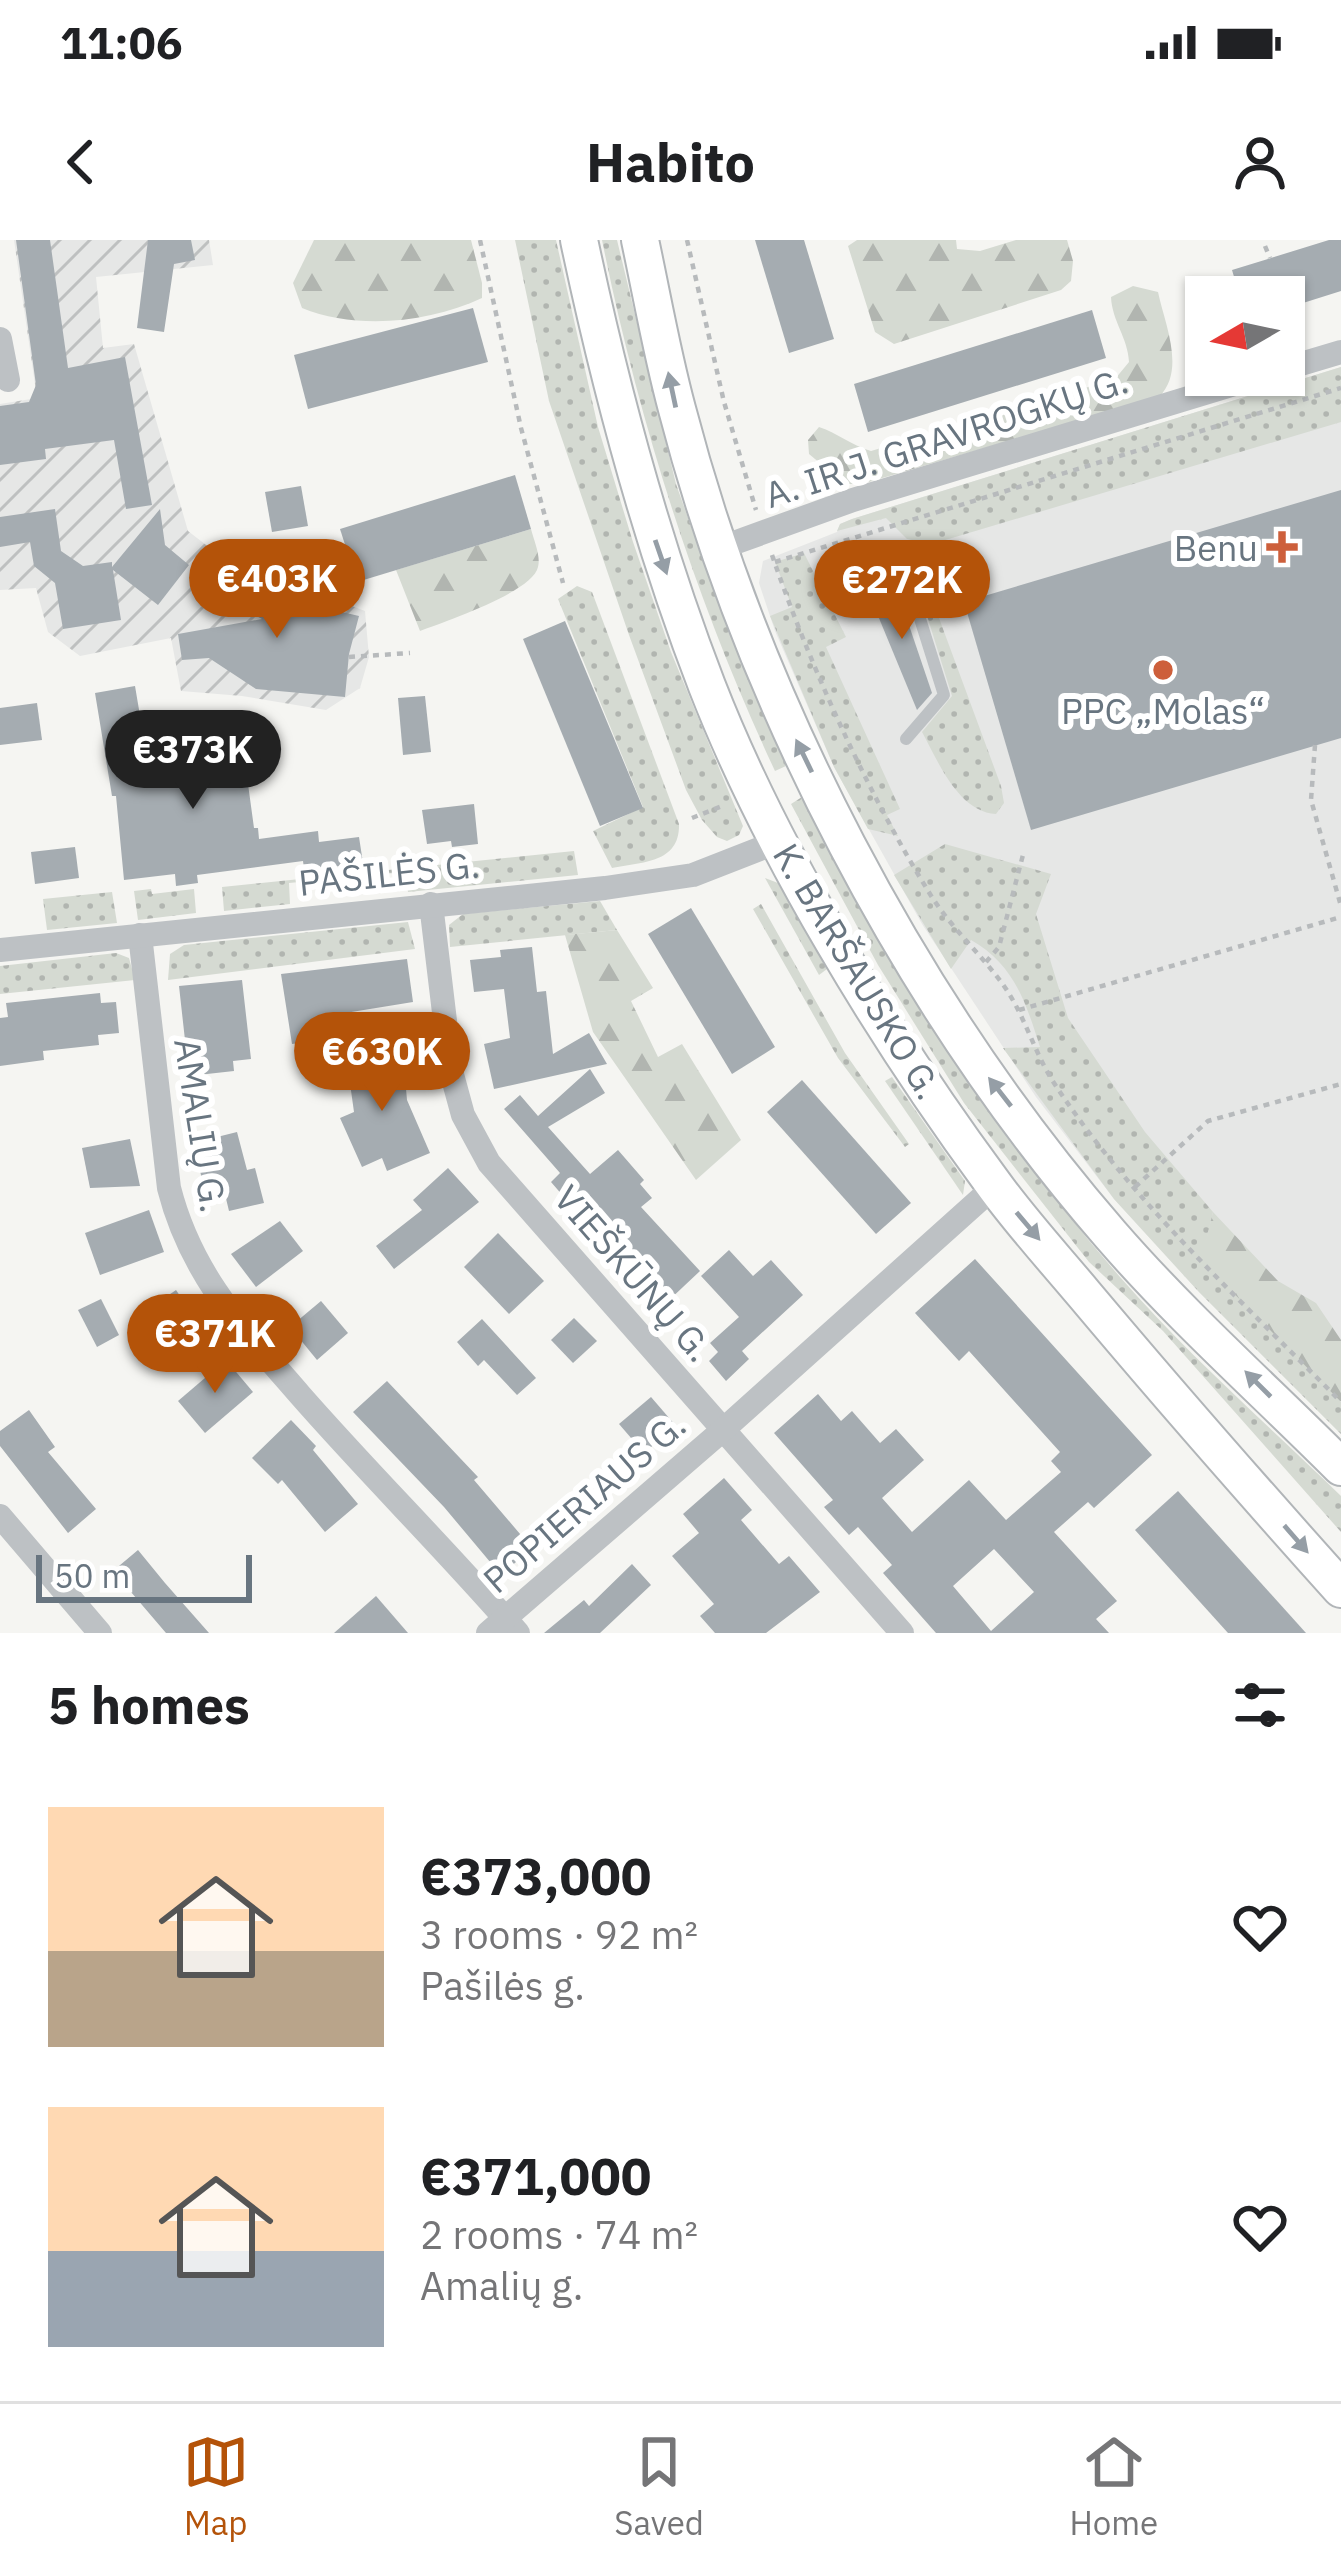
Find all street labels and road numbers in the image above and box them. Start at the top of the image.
street label: A. IR J. GRAVROGKŲ G. [758,356,1134,518]
street label: K. BARŠAUSKO G. [763,834,953,1108]
street label: PAŠILĖS G. [296,840,482,906]
street label: AMALIŲ G. [164,1035,238,1215]
street label: VIEŠKŪNŲ G. [545,1175,723,1371]
street label: POPIERIAUS G. [473,1401,695,1603]

